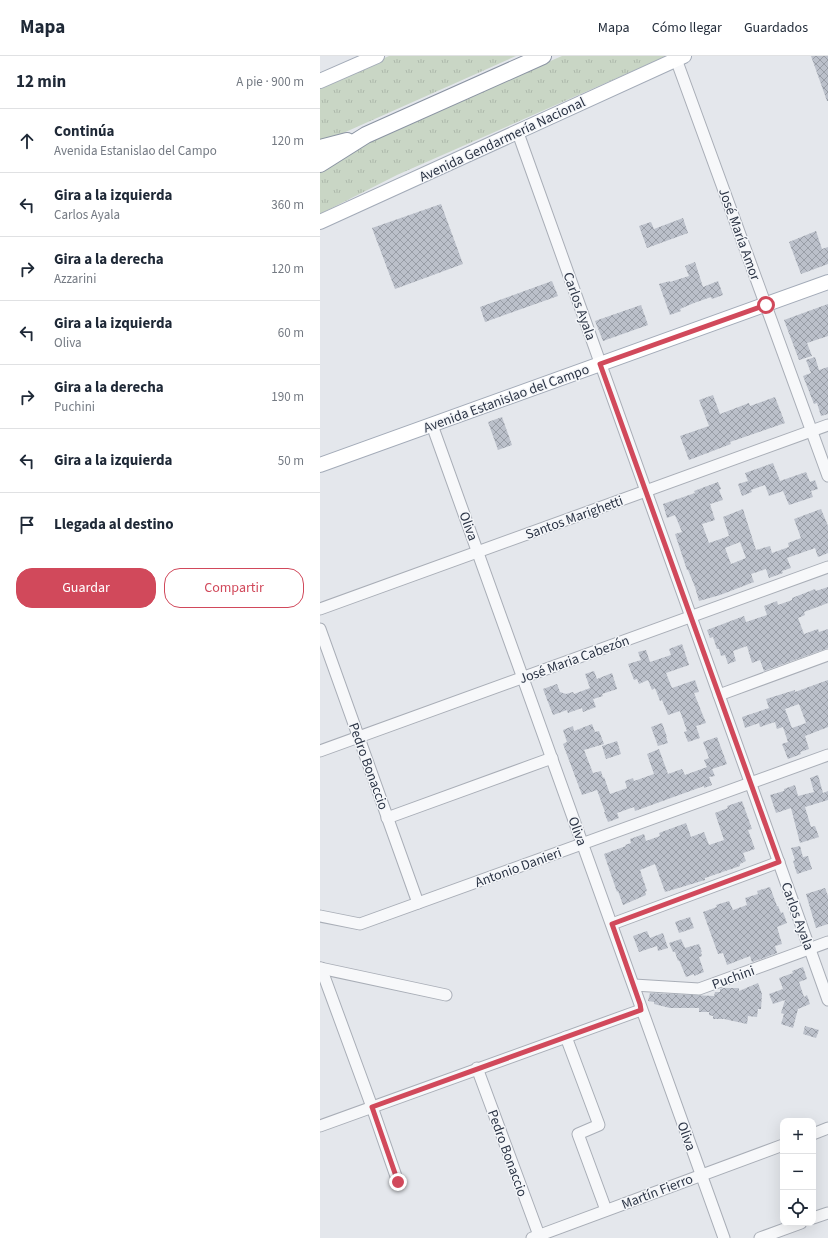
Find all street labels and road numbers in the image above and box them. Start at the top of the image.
street label: Avenida Gendarmería Nacional [416,92,589,187]
street label: José María Amor [713,185,765,283]
street label: Carlos Ayala [557,269,601,343]
street label: Avenida Estanislao del Campo [421,360,592,438]
street label: Santos Marighetti [523,491,626,545]
street label: Oliva [454,509,483,544]
street label: José Maria Cabezón [516,631,632,689]
street label: Pedro Bonaccio [343,720,393,813]
street label: Oliva [563,814,592,849]
street label: Antonio Danieri [472,843,564,893]
street label: Carlos Ayala [775,879,819,953]
street label: Puchini [709,961,757,995]
street label: Pedro Bonaccio [482,1107,532,1200]
street label: Oliva [672,1119,701,1154]
street label: Martín Fierro [619,1169,696,1215]

